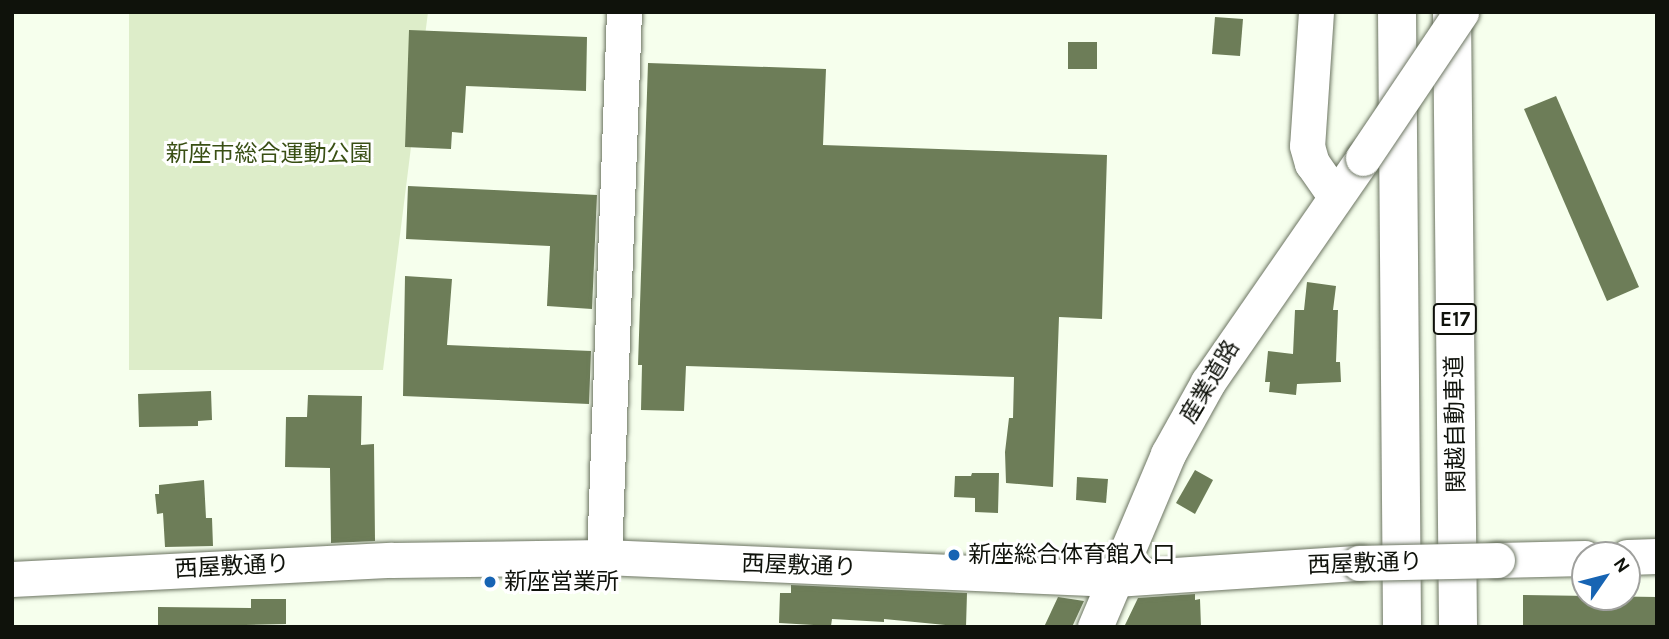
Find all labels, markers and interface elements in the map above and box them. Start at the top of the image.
park label: 新座市総合運動公園 [166,140,372,168]
road number: E17 [1432,302,1478,336]
street label: 産業道路 [1174,335,1246,429]
street label: 関越自動車道 [1441,355,1471,493]
place label: 新座総合体育館入口 [968,541,1175,569]
north arrow [1571,541,1641,611]
marker: 新座総合体育館入口 [946,547,962,563]
street label: 西屋敷通り [1307,548,1423,580]
street label: 西屋敷通り [174,550,290,584]
street label: 西屋敷通り [741,550,857,582]
text: N [1609,553,1634,577]
place label: 新座営業所 [504,568,619,596]
marker: 新座営業所 [482,574,498,590]

